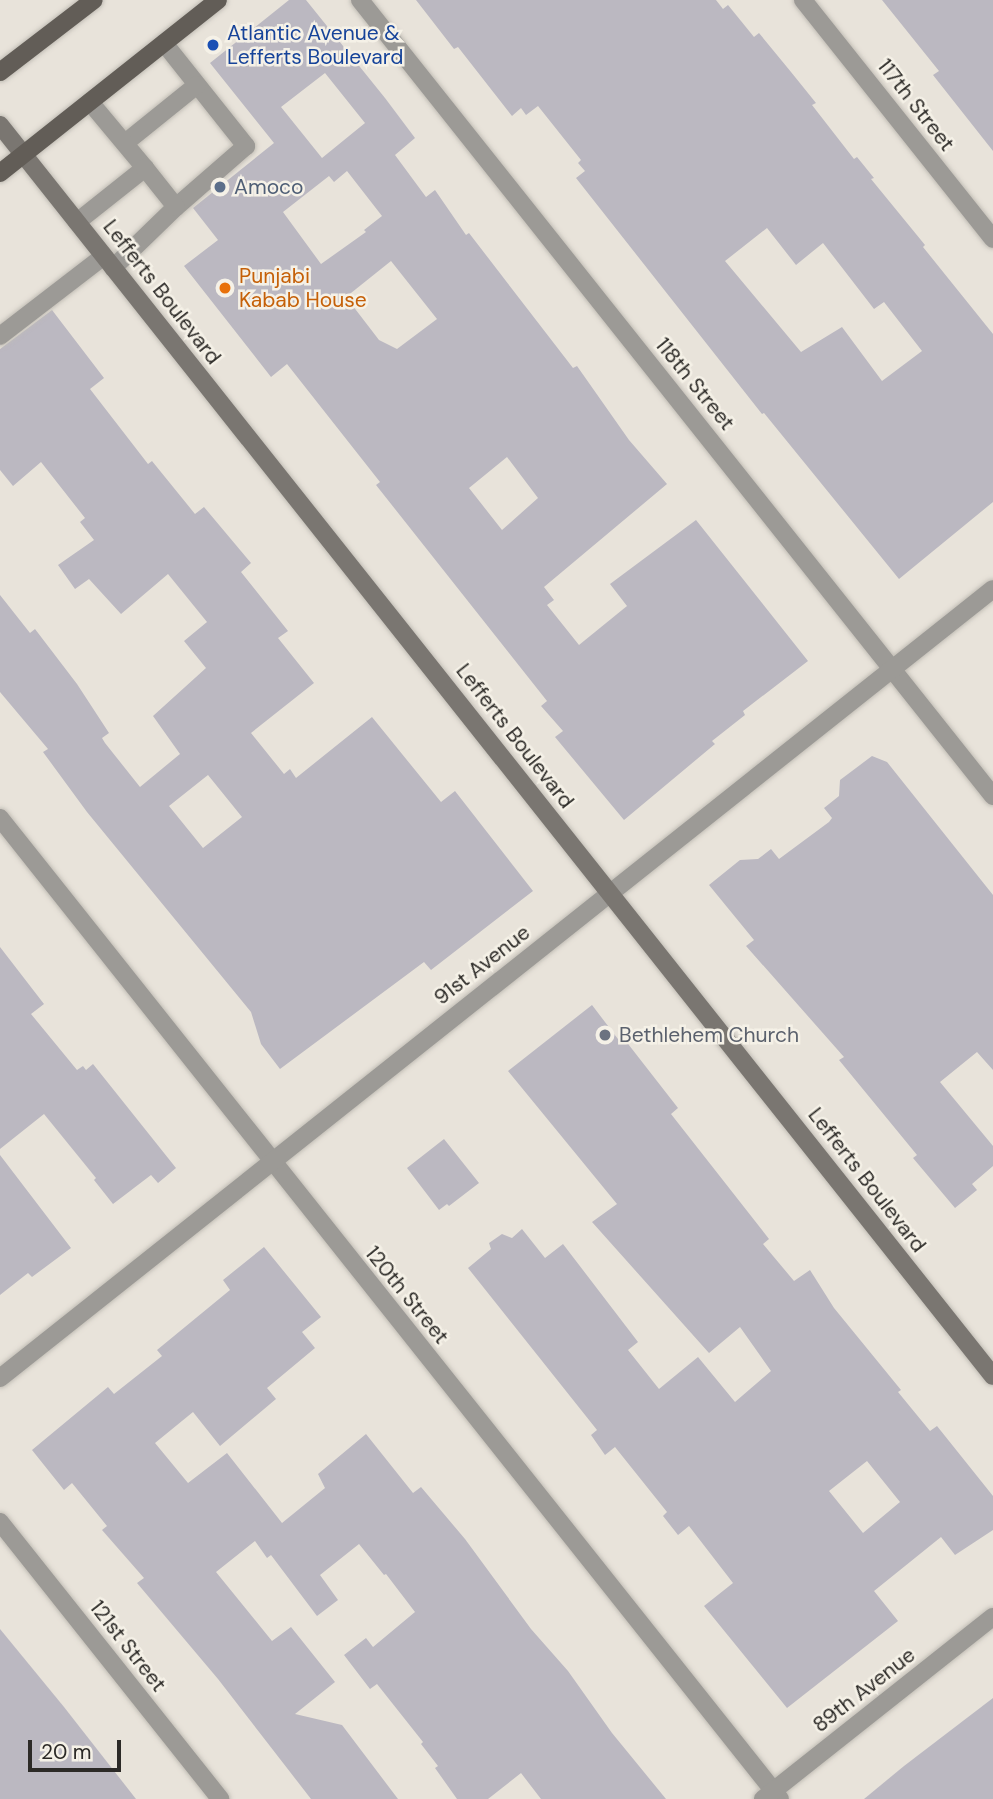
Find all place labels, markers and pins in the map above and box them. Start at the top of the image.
place label: Atlantic Avenue & Lefferts Boulevard [227,20,403,70]
marker: Atlantic Avenue & Lefferts Boulevard [205,37,221,53]
place label: Amoco [234,174,304,200]
marker: Amoco [212,179,228,195]
place label: Punjabi Kabab House [239,263,367,313]
marker: Punjabi Kabab House [217,280,233,296]
place label: Bethlehem Church [619,1022,799,1048]
marker: Bethlehem Church [597,1027,613,1043]

